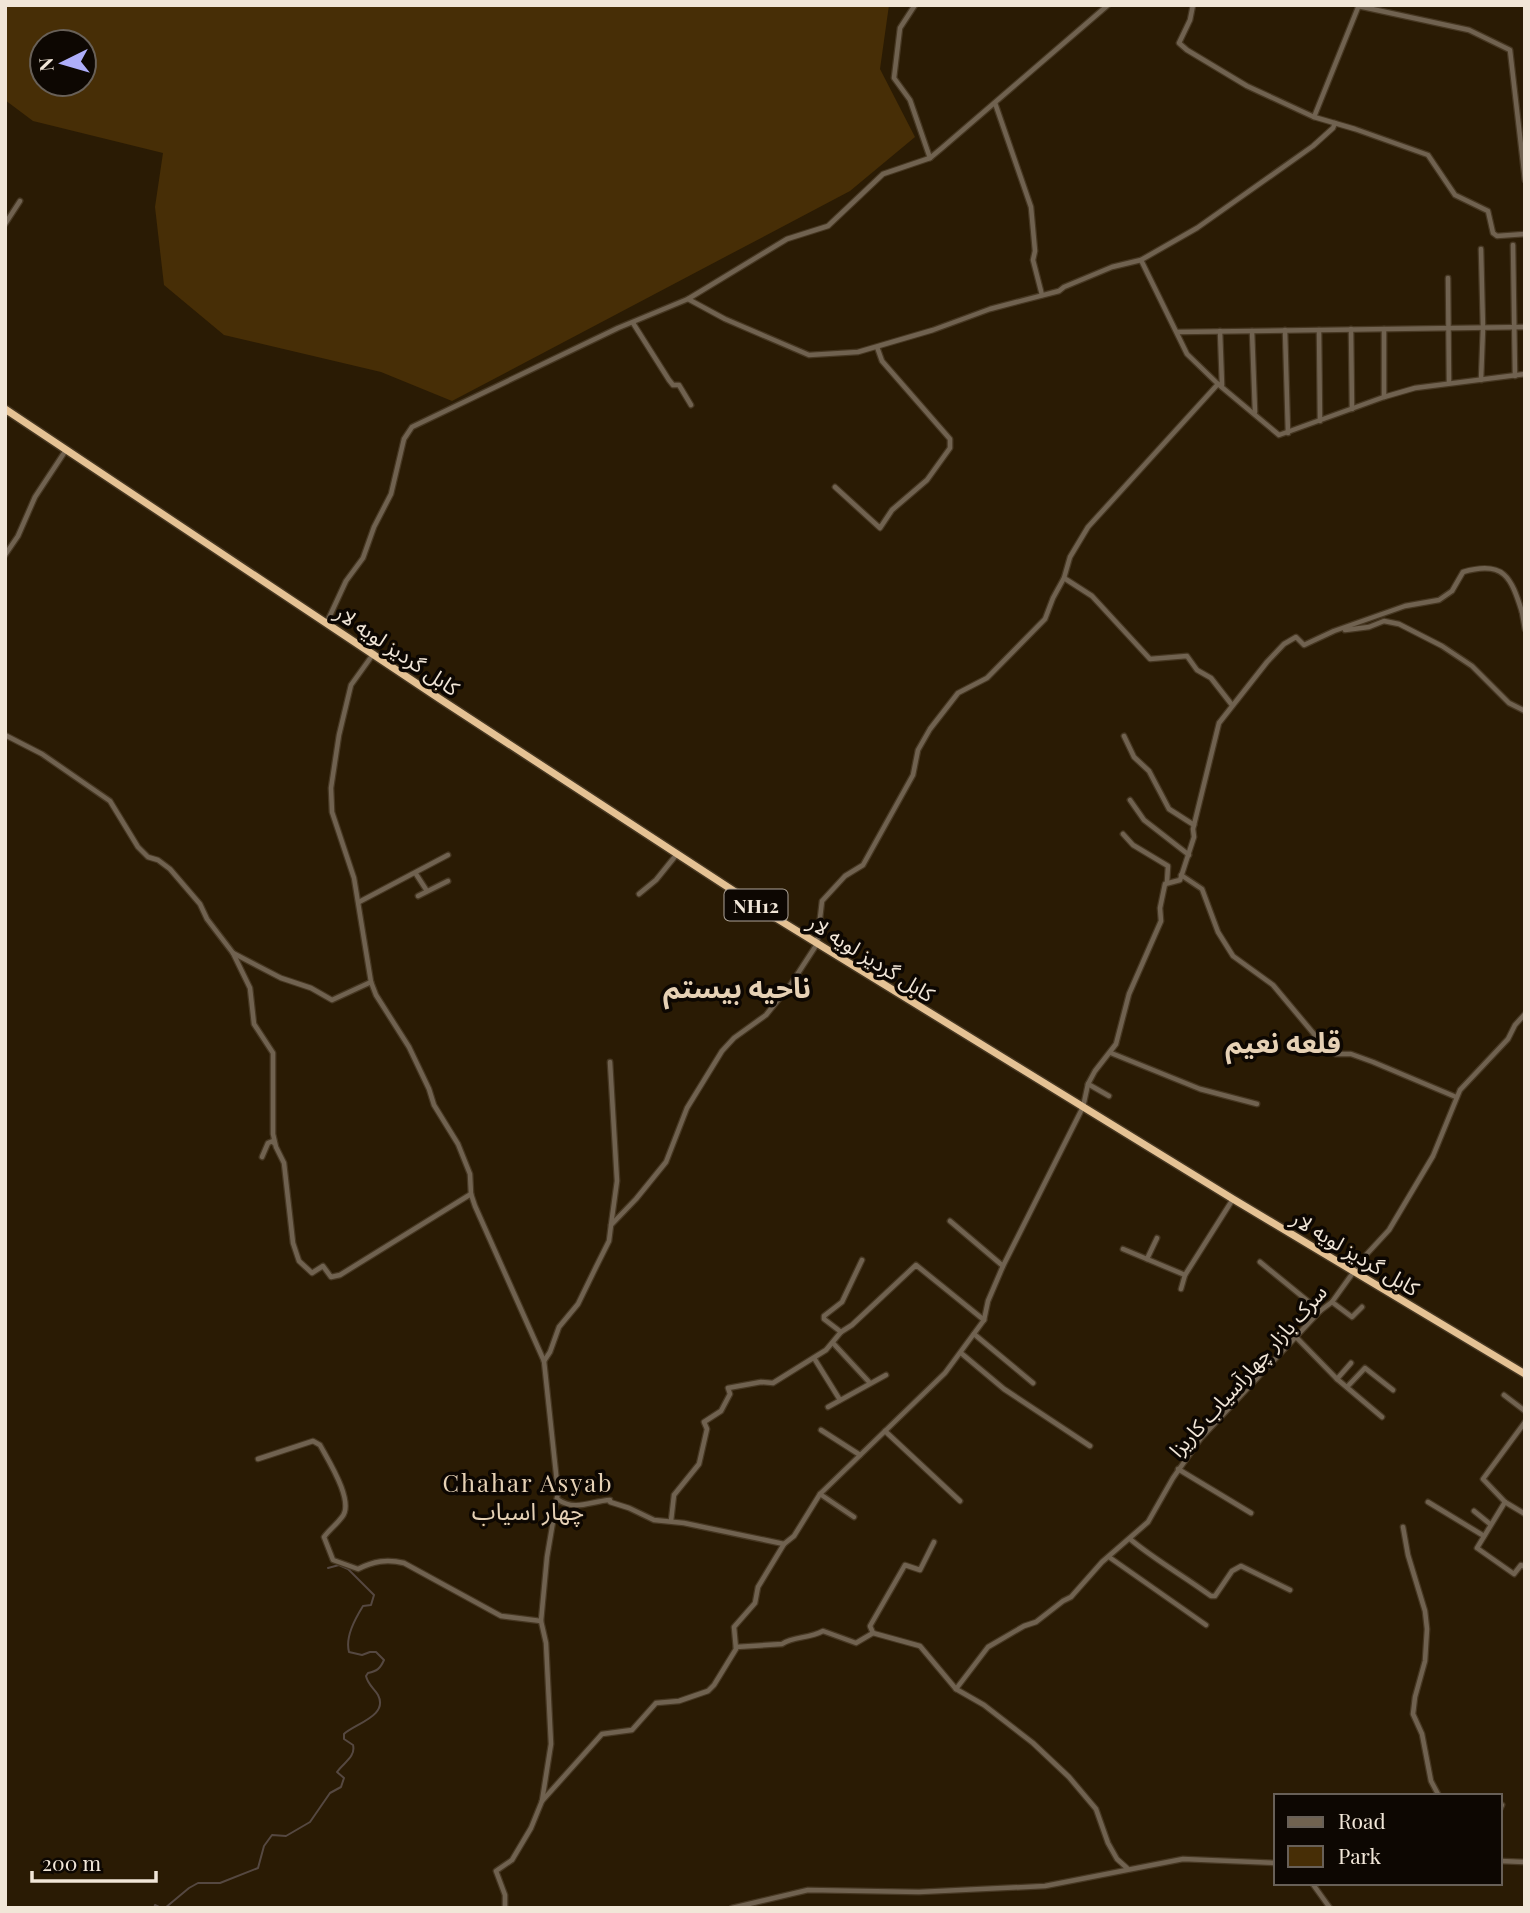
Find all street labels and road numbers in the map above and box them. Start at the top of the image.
street label: کابل گردیز لویه لار [330,597,466,701]
road number: NH12 [724,890,788,920]
street label: کابل گردیز لویه لار [803,906,941,1007]
street label: کابل گردیز لویه لار [1286,1202,1425,1301]
street label: سرک بازار چهارآسیاب کاریزا [1162,1278,1333,1463]

